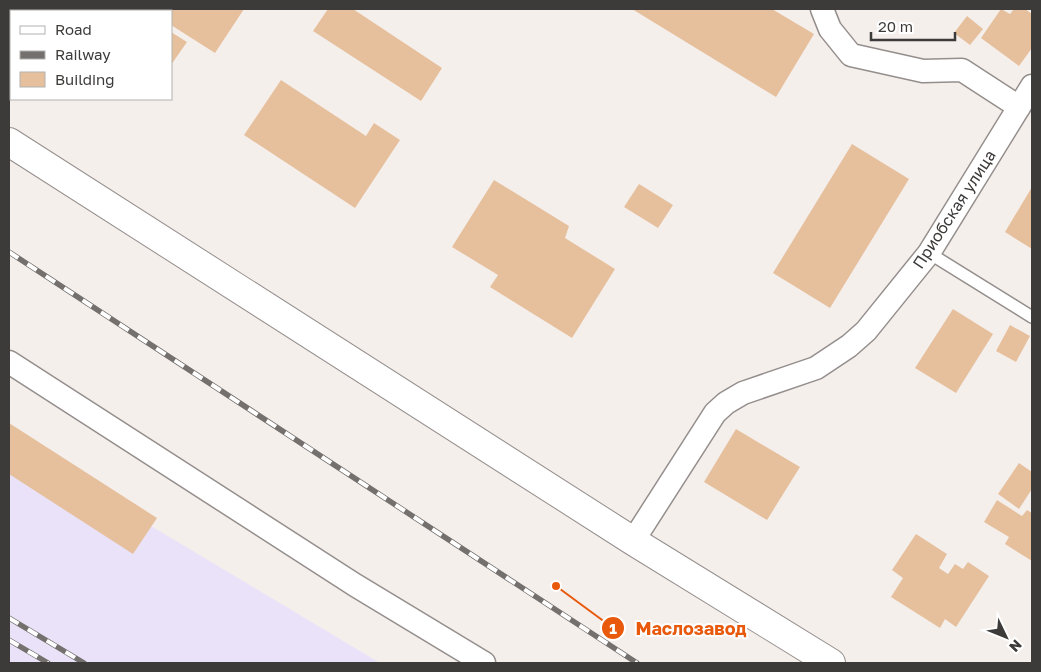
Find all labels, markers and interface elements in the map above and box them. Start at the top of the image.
legend [10,10,172,100]
scale bar [871,10,955,42]
text: 20 m [878,17,913,35]
text: Road [55,20,92,38]
text: Railway [55,45,111,63]
text: Building [55,70,115,88]
street label: Приобская улица [908,146,1000,272]
callout: Маслозавод [600,612,757,645]
north arrow [981,612,1031,662]
text: Маслозавод [635,617,747,639]
text: 1 [609,619,617,637]
text: N [1006,637,1026,656]

